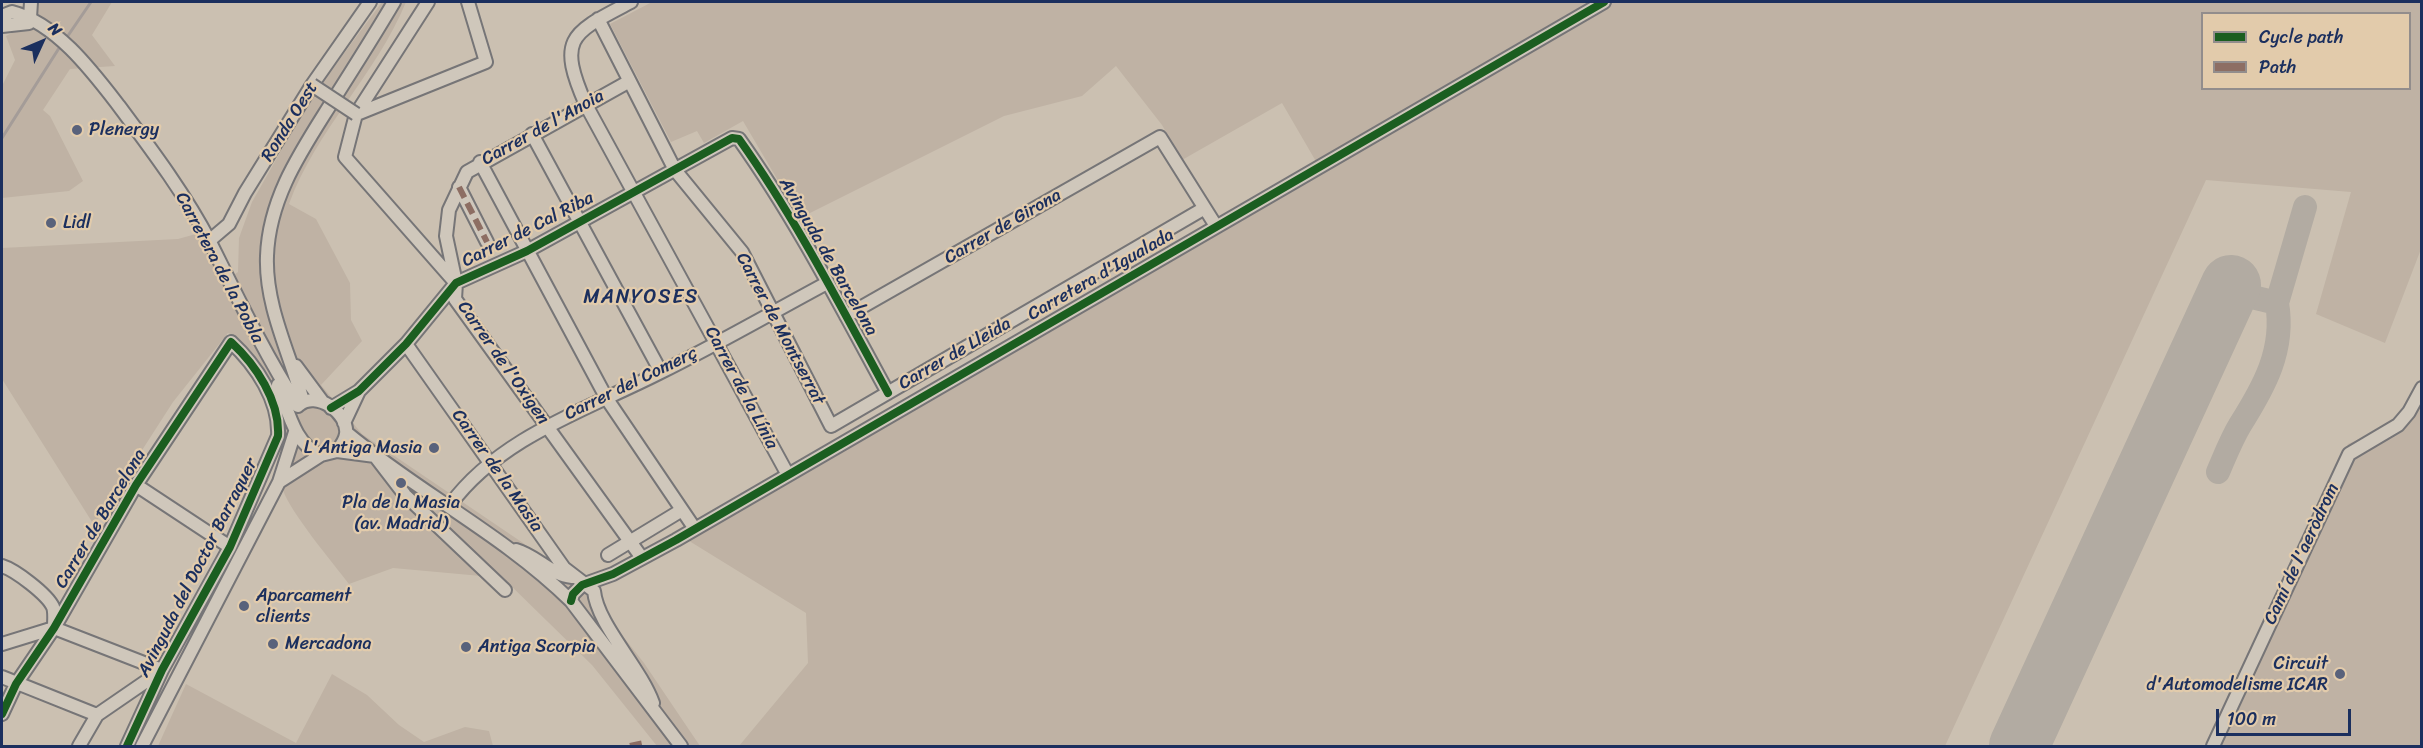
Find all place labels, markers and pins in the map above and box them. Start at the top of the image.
place label: Plenergy [89,119,159,141]
marker: Plenergy [70,123,84,137]
place label: Lidl [63,212,91,234]
marker: Lidl [44,216,58,230]
place label: L'Antiga Masia [304,437,422,459]
marker: L'Antiga Masia [427,441,441,455]
marker: Pla de la Masia (av. Madrid) [394,476,408,490]
place label: Pla de la Masia (av. Madrid) [342,492,460,534]
place label: Aparcament clients [256,585,351,628]
marker: Aparcament clients [237,599,251,613]
place label: Mercadona [285,633,371,655]
place label: Antiga Scorpia [478,636,595,658]
marker: Mercadona [266,637,280,651]
marker: Antiga Scorpia [459,640,473,654]
place label: Circuit d'Automodelisme ICAR [2146,653,2328,696]
marker: Circuit d'Automodelisme ICAR [2333,667,2347,681]

